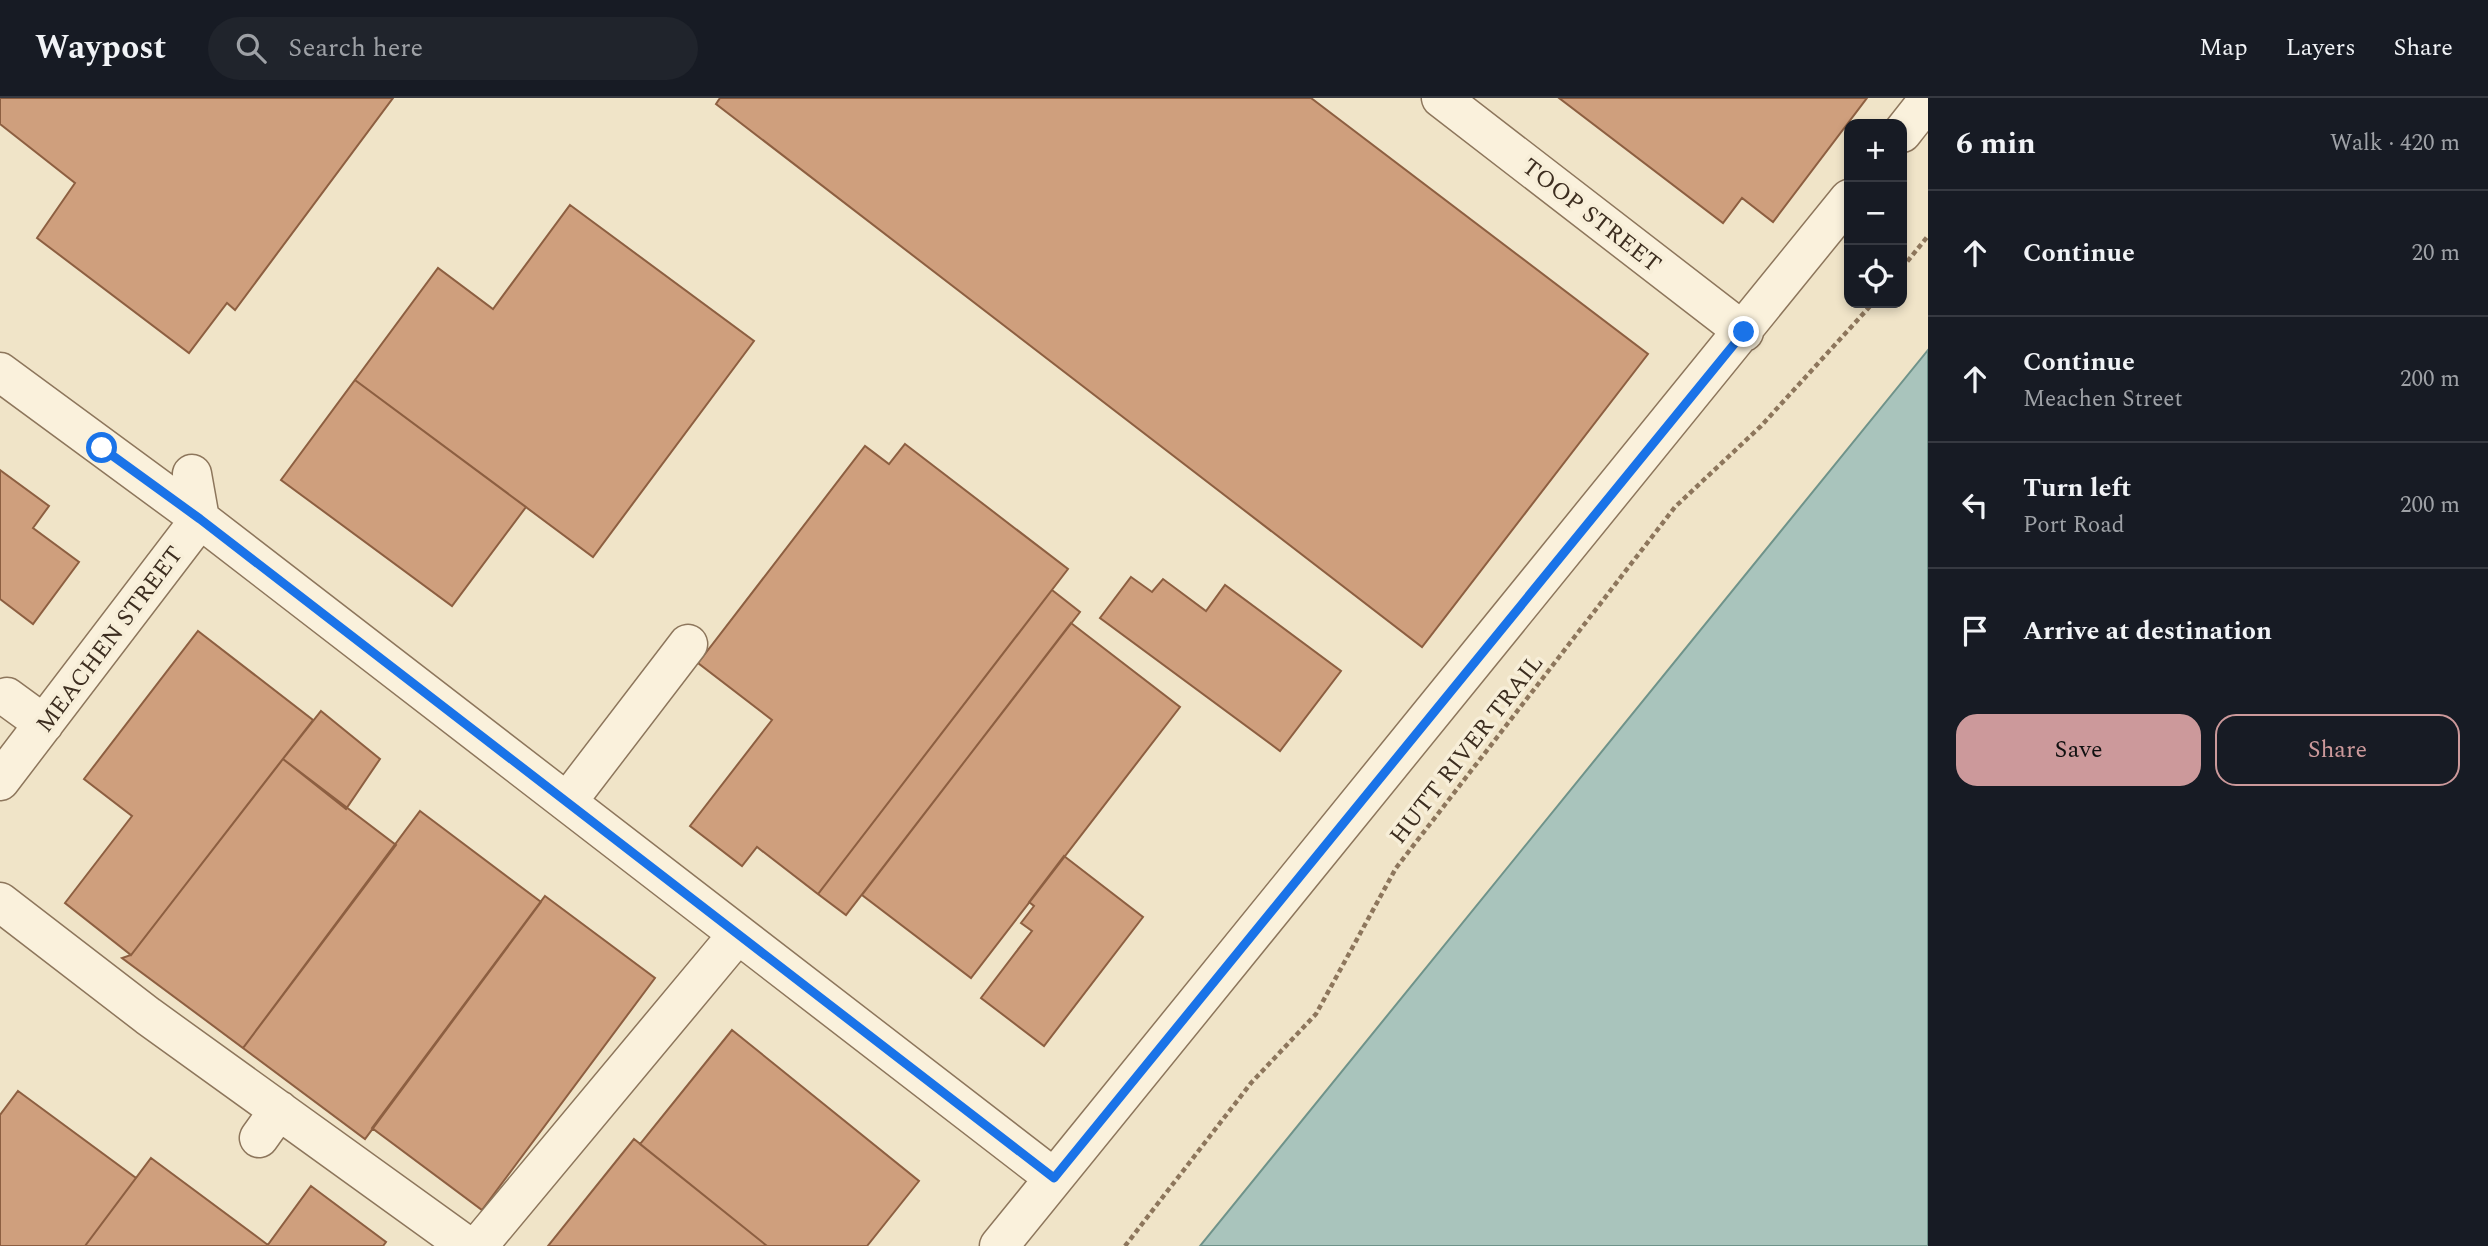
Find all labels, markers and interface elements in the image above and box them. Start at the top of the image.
search box [208,17,698,80]
text: Waypost [35,23,166,73]
text: Search here [288,28,423,68]
icon: search [232,29,270,67]
text: Map [2199,30,2248,66]
text: Layers [2286,30,2356,66]
text: Share [2394,30,2453,66]
map controls [1844,119,1907,308]
button: + [1844,119,1907,182]
text: 6 min [1956,121,2036,167]
text: Walk · 420 m [2330,126,2460,161]
street label: TOOP STREET [1514,150,1669,282]
button: − [1844,182,1907,245]
text: Continue [2023,233,2135,273]
icon: ahead [1956,234,1994,272]
text: 20 m [2411,236,2460,271]
button: locate [1844,245,1907,308]
route end [1728,316,1759,347]
text: Continue [2023,342,2135,382]
icon: ahead [1956,360,1994,398]
text: 200 m [2400,362,2460,397]
text: Meachen Street [2023,382,2183,417]
route start [86,432,117,463]
text: Turn left [2023,468,2131,508]
icon: left [1956,486,1994,524]
text: 200 m [2400,488,2460,523]
text: Port Road [2023,508,2125,543]
street label: MEACHEN STREET [27,539,192,741]
text: Arrive at destination [2023,611,2272,651]
icon: arrive [1956,612,1994,650]
street label: HUTT RIVER TRAIL [1381,647,1553,852]
button: Save [1956,714,2201,786]
button: Share [2215,714,2460,786]

